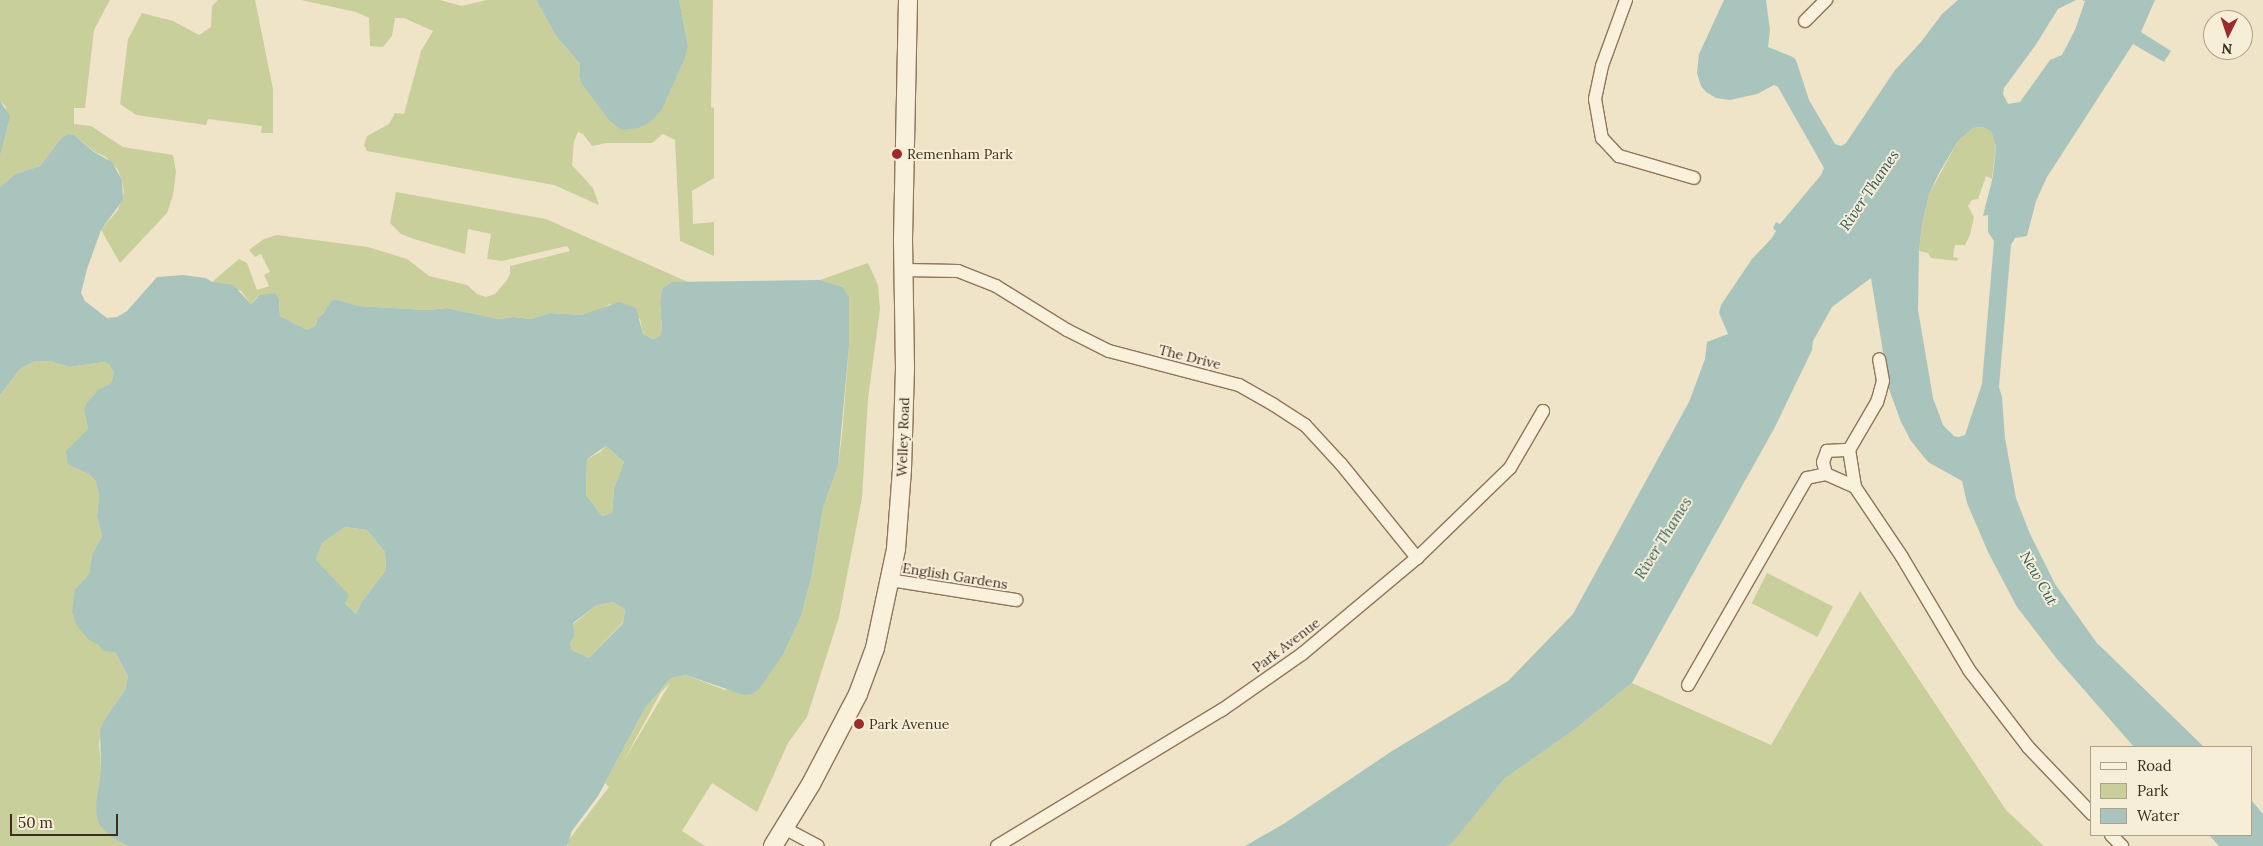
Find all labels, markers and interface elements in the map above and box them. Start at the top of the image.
north arrow [2203,10,2253,60]
text: N [2221,40,2233,58]
place label: Remenham Park [907,146,1013,162]
water label: River Thames [1836,146,1902,234]
marker: Remenham Park [891,148,903,160]
street label: The Drive [1157,341,1223,373]
street label: Welley Road [893,397,913,477]
water label: River Thames [1631,494,1695,582]
water label: New Cut [2016,548,2062,608]
street label: English Gardens [901,559,1009,593]
street label: Park Avenue [1249,614,1323,676]
place label: Park Avenue [869,716,949,732]
marker: Park Avenue [853,718,865,730]
legend [2090,746,2253,836]
text: Road [2137,756,2172,775]
text: Park [2137,781,2168,800]
scale bar [12,804,120,836]
text: Water [2137,806,2179,825]
text: 50 m [18,813,53,832]

